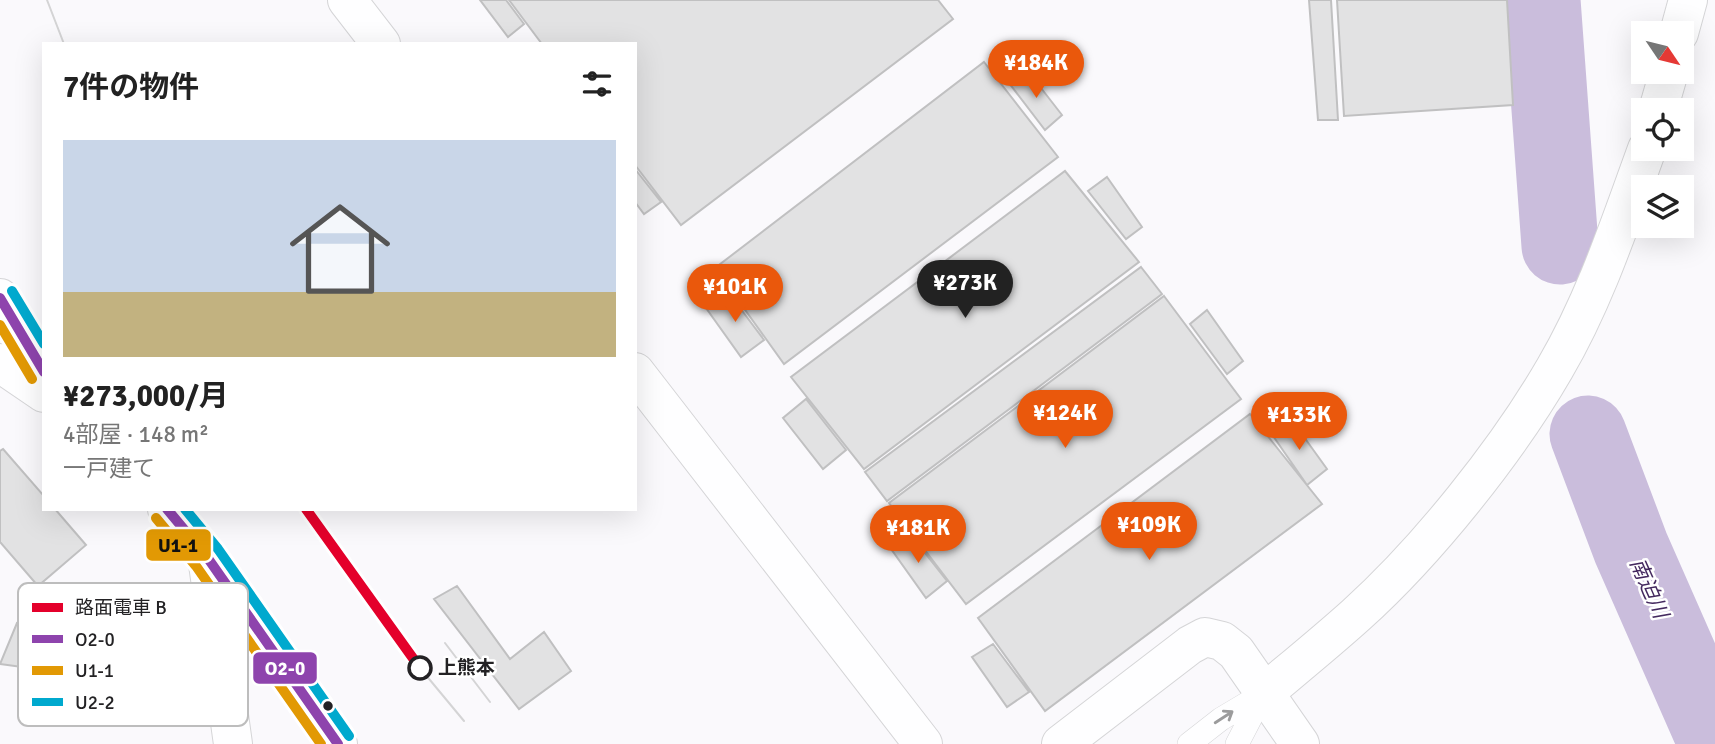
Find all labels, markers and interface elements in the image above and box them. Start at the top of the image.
north arrow [1631,21,1694,84]
map controls [1631,21,1694,238]
pin: ¥184K [987,41,1085,100]
text: ¥184K [1004,48,1068,77]
icon: filters [578,65,616,103]
text: 7件の物件 [63,69,199,106]
button: locate [1631,98,1694,161]
button: layers [1631,175,1694,238]
icon: home [277,186,403,312]
pin: ¥273K [916,260,1014,320]
pin: ¥101K [686,264,784,324]
text: ¥273K [933,268,997,297]
text: ¥101K [703,272,767,301]
text: ¥273,000/月 [63,378,229,415]
pin: ¥124K [1016,391,1114,450]
pin: ¥133K [1250,392,1348,452]
text: ¥124K [1033,398,1097,427]
text: ¥133K [1267,400,1331,429]
text: 4部屋 · 148 m² [63,420,209,449]
text: 一戸建て [63,454,155,483]
pin: ¥109K [1100,503,1198,562]
pin: ¥181K [869,505,967,565]
text: ¥109K [1117,510,1181,539]
text: ¥181K [886,513,950,542]
line badge: U1-1 [145,528,212,562]
text: U1-1 [158,534,198,558]
water label: 南迫川 [1624,554,1675,624]
legend [18,583,248,726]
text: 路面電車 B [75,596,167,620]
text: O2-0 [75,628,115,652]
line badge: O2-0 [252,651,318,685]
marker: 上熊本 [408,656,432,680]
place label: 上熊本 [438,656,495,680]
text: O2-0 [265,657,305,681]
text: U1-1 [75,659,114,683]
text: U2-2 [75,691,115,715]
unlabelled marker [321,699,335,713]
one-way arrow [1214,710,1234,724]

